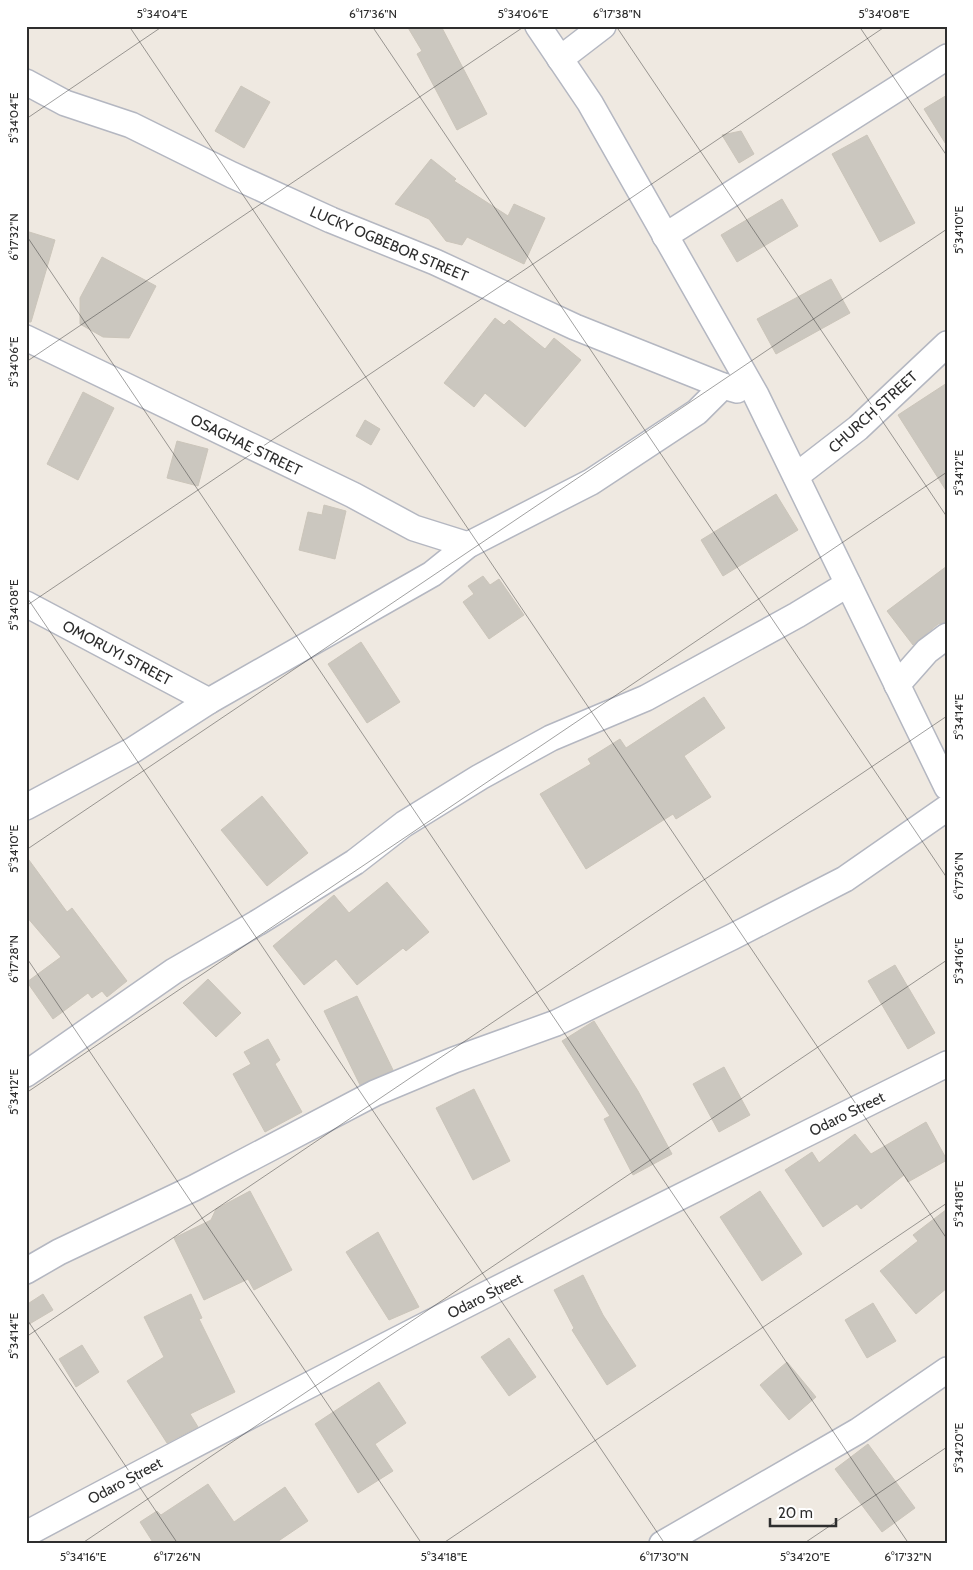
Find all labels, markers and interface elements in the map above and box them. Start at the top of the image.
text: 5°34'04"E [136,6,188,21]
text: 6°17'36"N [349,6,397,21]
text: 5°34'06"E [497,6,549,21]
text: 6°17'38"N [593,6,641,21]
text: 5°34'08"E [858,6,910,21]
text: 5°34'04"E [6,92,21,144]
street label: LUCKY OGBEBOR STREET [307,203,471,285]
text: 5°34'10"E [951,206,966,254]
text: 6°17'32"N [6,213,21,261]
text: 5°34'06"E [6,336,21,388]
street label: CHURCH STREET [825,367,921,457]
street label: OSAGHAE STREET [187,410,305,480]
text: 5°34'12"E [951,450,966,496]
text: 5°34'08"E [6,579,21,631]
street label: OMORUYI STREET [59,617,175,689]
text: 5°34'14"E [951,693,966,740]
text: 5°34'10"E [6,825,21,873]
text: 6°17'36"N [951,852,966,900]
text: 6°17'28"N [6,935,21,983]
text: 5°34'16"E [951,937,966,984]
text: 5°34'12"E [6,1069,21,1115]
street label: Odaro Street [806,1088,888,1140]
text: 5°34'18"E [951,1180,966,1228]
street label: Odaro Street [445,1269,525,1323]
text: 5°34'14"E [6,1312,21,1359]
text: 5°34'20"E [951,1422,966,1473]
street label: Odaro Street [85,1454,165,1508]
scale bar [770,1495,837,1527]
text: 20 m [778,1504,813,1522]
text: 5°34'16"E [60,1549,107,1564]
text: 6°17'26"N [153,1549,201,1564]
text: 5°34'18"E [420,1549,468,1564]
text: 6°17'30"N [639,1549,689,1564]
text: 5°34'20"E [780,1549,831,1564]
text: 6°17'32"N [884,1549,932,1564]

